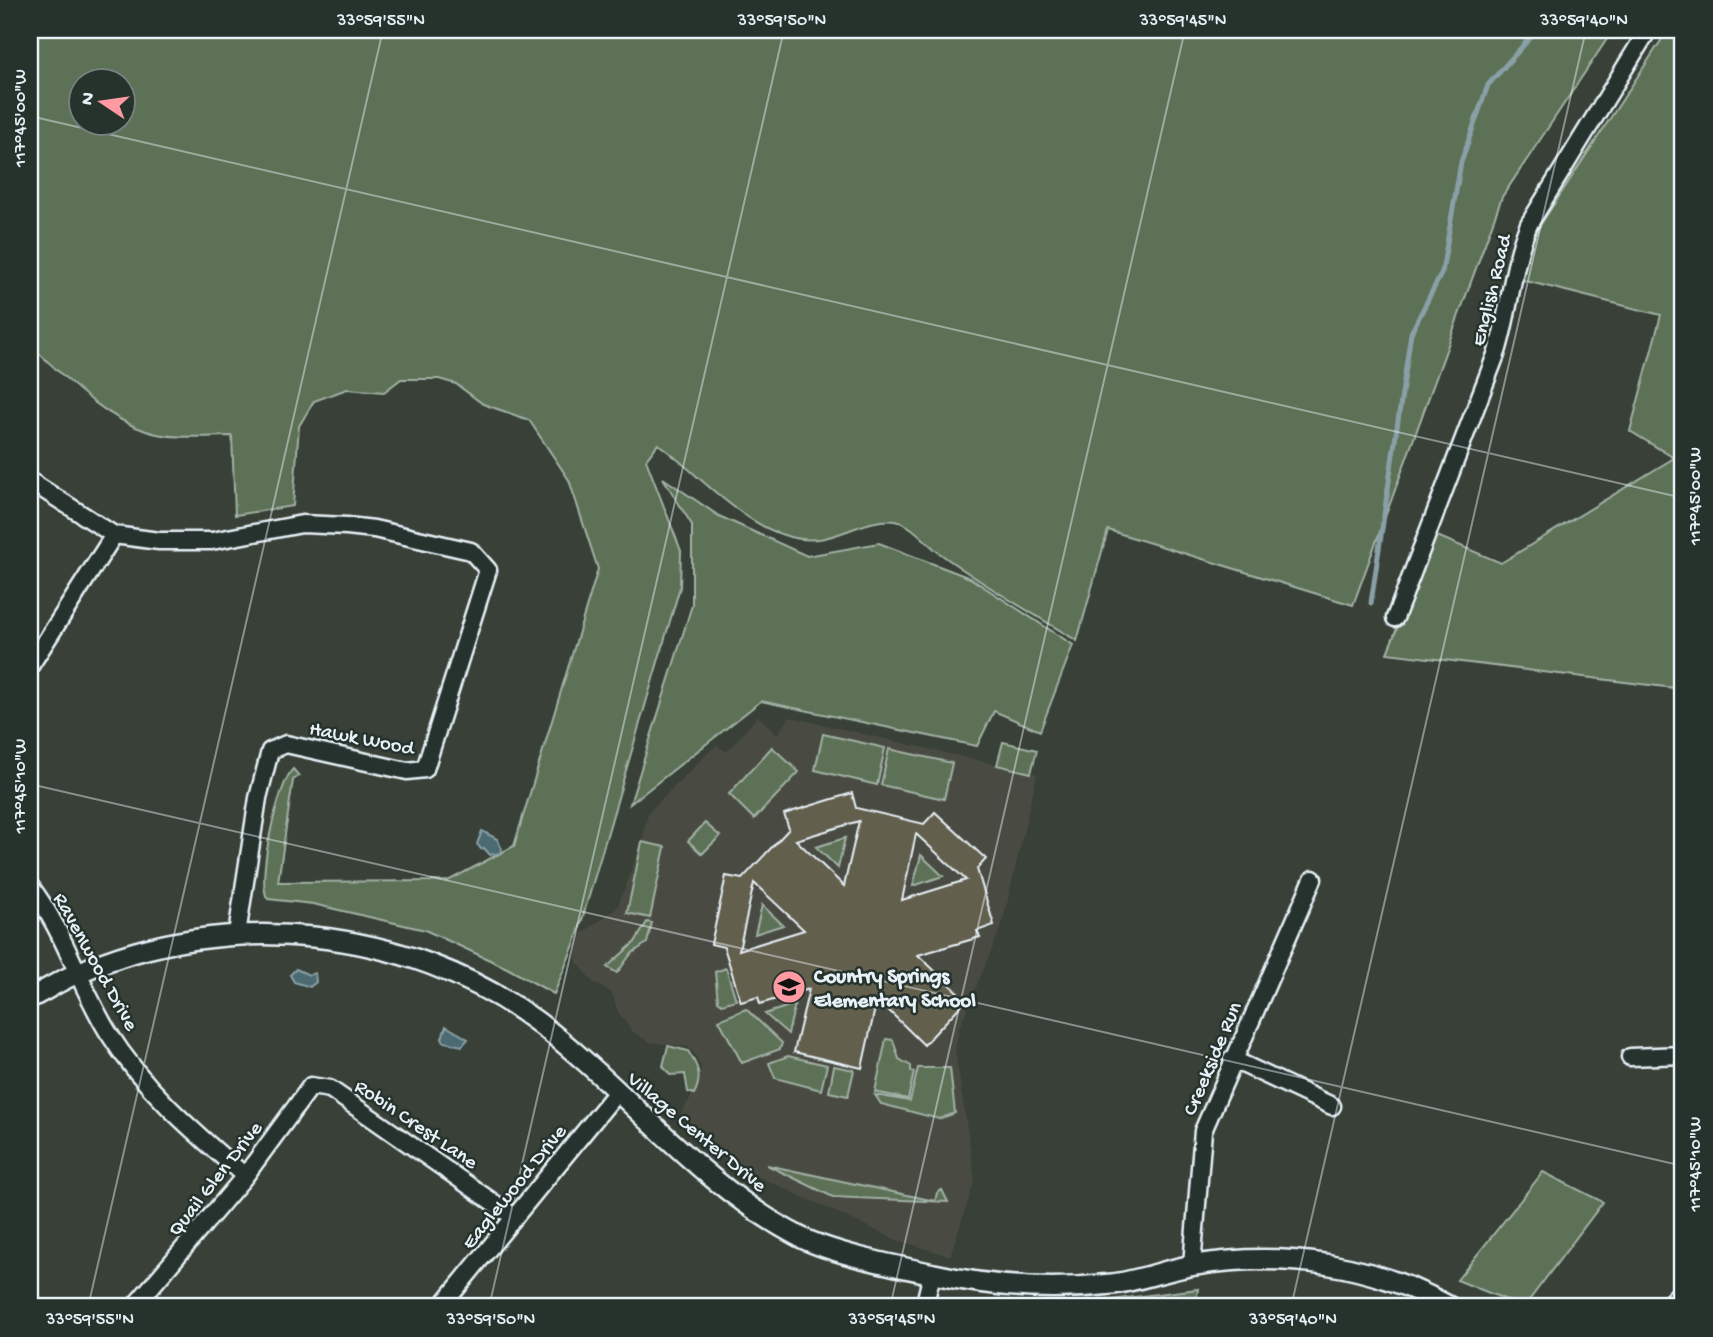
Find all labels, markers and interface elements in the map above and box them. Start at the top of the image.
text: 33°59'55"N [336,11,425,32]
text: 33°59'50"N [737,11,826,32]
text: 33°59'45"N [1138,11,1227,32]
text: 33°59'40"N [1539,11,1628,32]
north arrow [66,66,136,136]
text: 117°45'00"W [11,69,32,168]
text: N [76,90,101,108]
street label: English Road [1467,231,1520,349]
text: 117°45'00"W [1686,447,1707,546]
street label: Hawk Wood [307,718,418,763]
text: 117°45'10"W [11,739,32,834]
street label: Ravenwood Drive [46,889,143,1037]
place label: Country Springs Elementary School [813,966,976,1015]
school or university icon: Country Springs Elementary School [770,968,808,1006]
street label: Creekside Run [1179,999,1249,1120]
street label: Village Center Drive [620,1067,772,1200]
street label: Robin Crest Lane [349,1075,483,1177]
street label: Quail Glen Drive [164,1117,270,1243]
text: 117°45'10"W [1686,1117,1707,1212]
street label: Eaglewood Drive [458,1120,574,1256]
text: 33°59'55"N [45,1310,134,1331]
text: 33°59'50"N [446,1310,535,1331]
text: 33°59'45"N [847,1310,936,1331]
text: 33°59'40"N [1248,1310,1337,1331]

